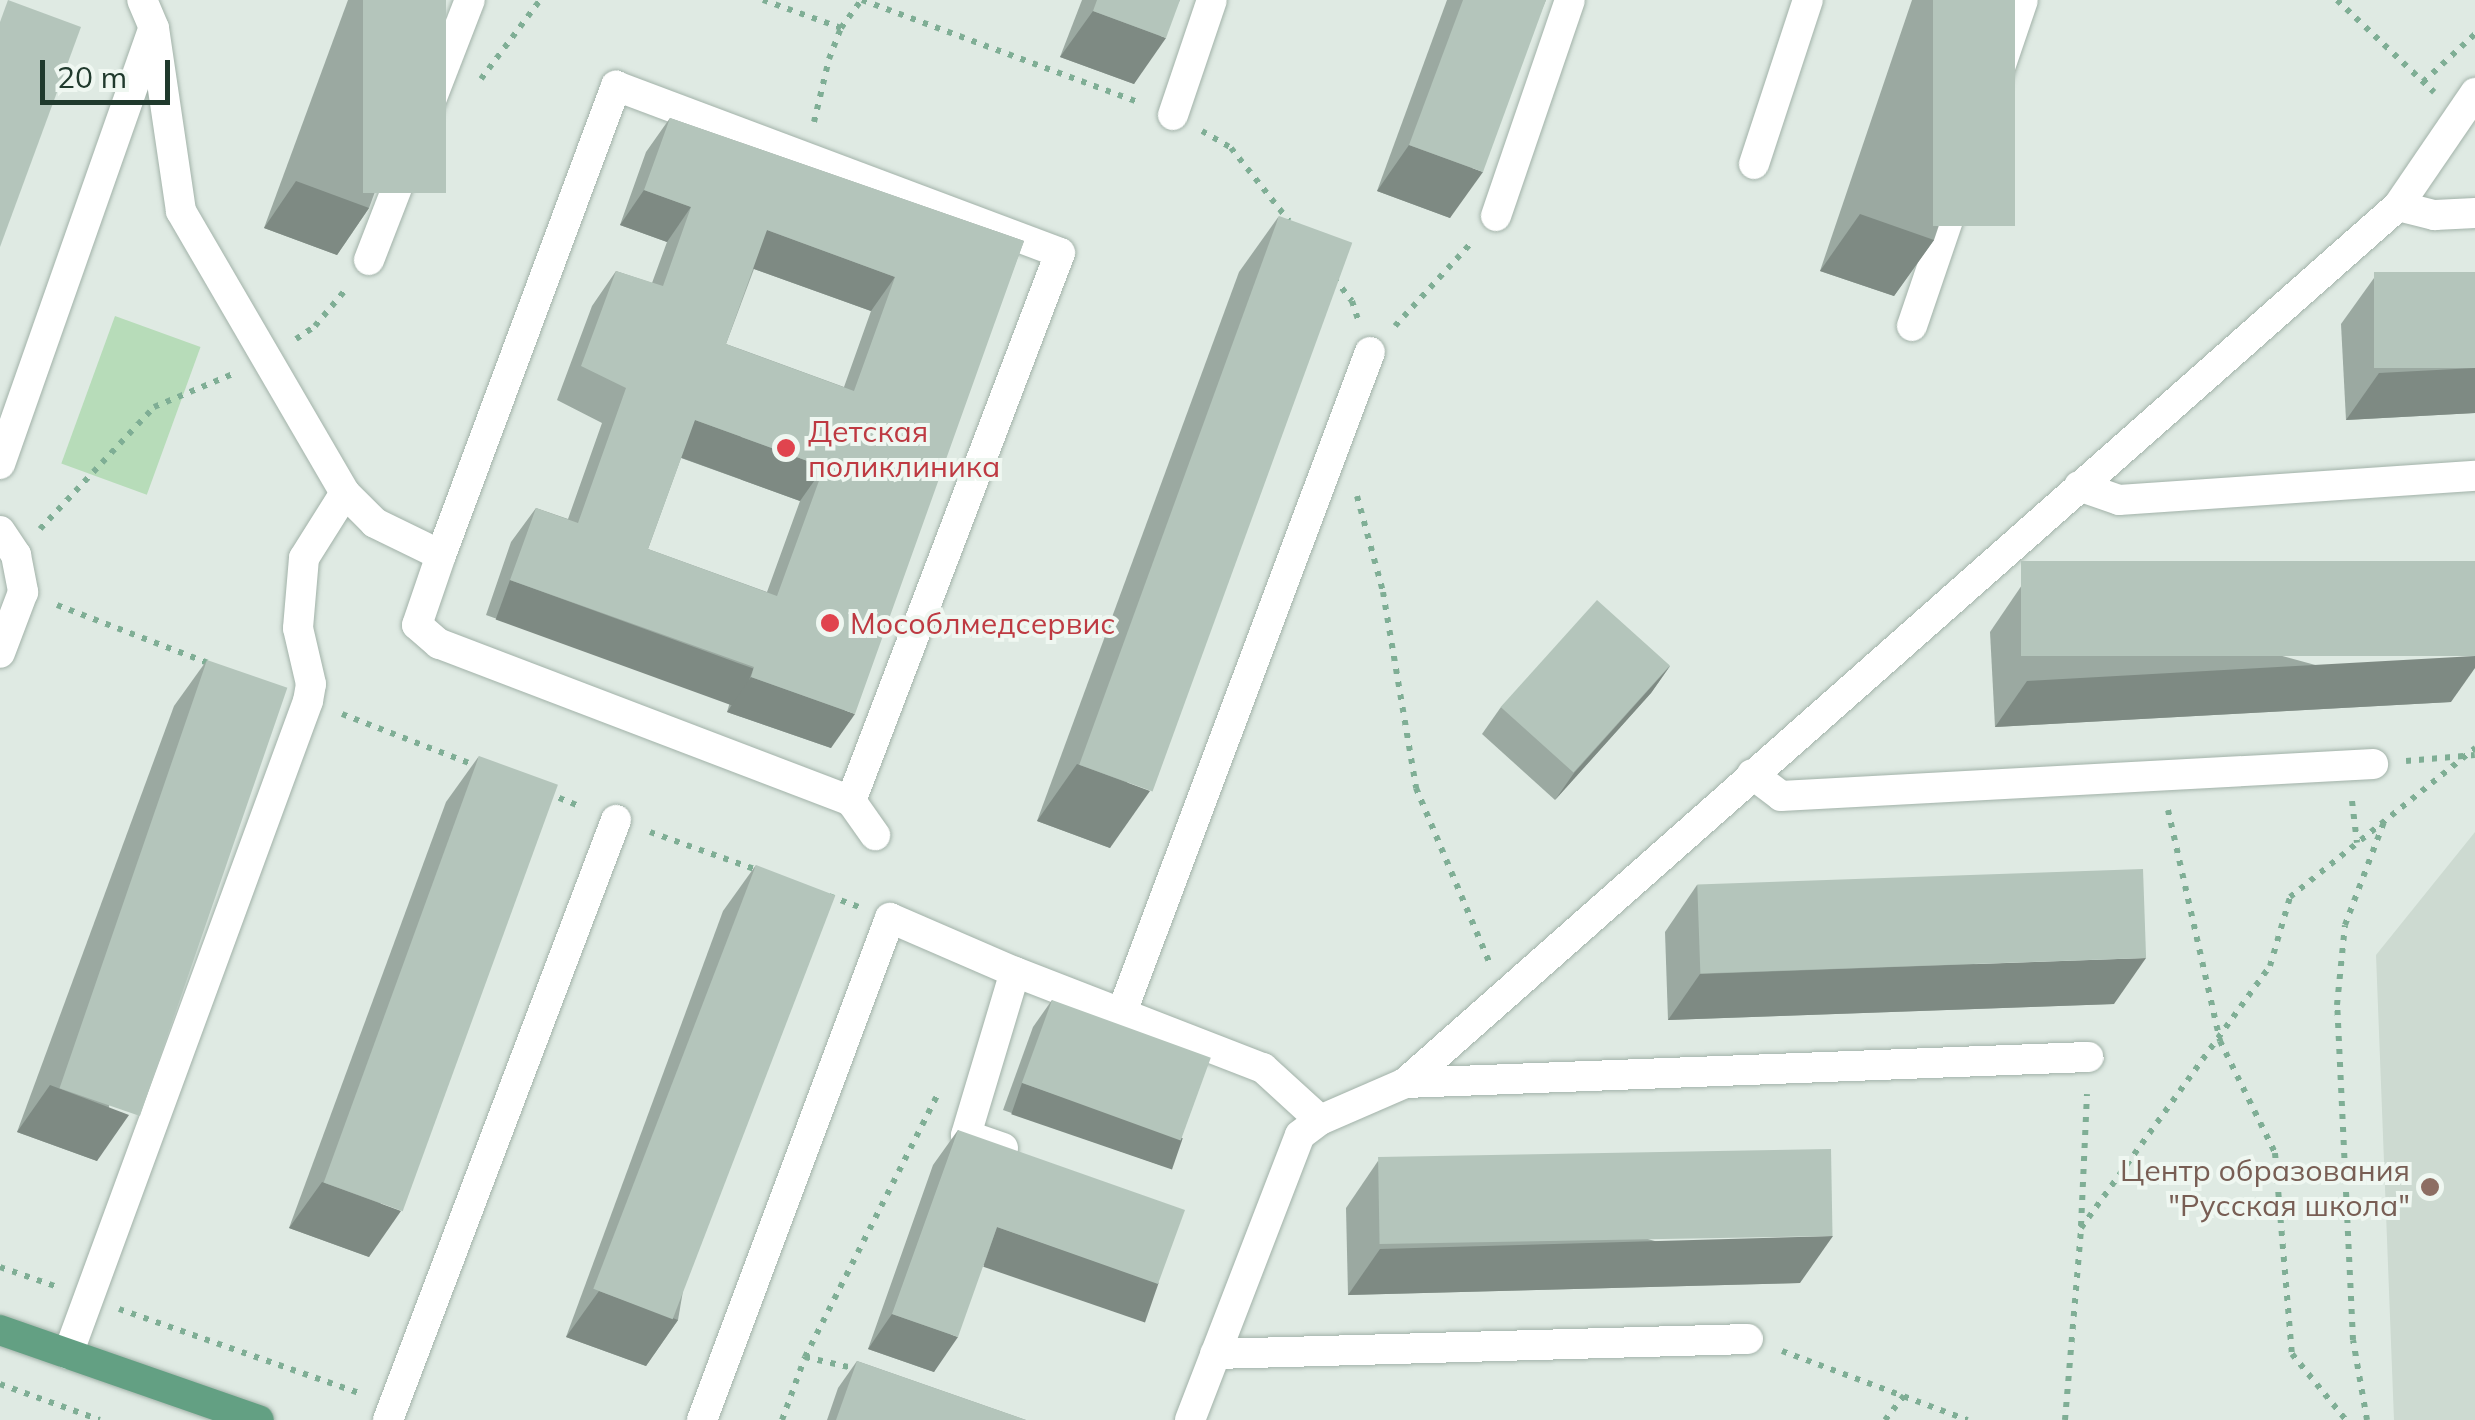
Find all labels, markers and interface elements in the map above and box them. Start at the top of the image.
scale bar [45,40,175,102]
text: 20 m [57,58,127,96]
place label: Детская поликлиника [808,413,1000,484]
marker: Детская поликлиника [773,435,799,461]
place label: Мособлмедсервис [850,605,1115,641]
marker: Мособлмедсервис [819,612,841,634]
place label: Центр образования "Русская школа" [2120,1152,2410,1222]
marker: Центр образования "Русская школа" [2419,1176,2441,1198]

